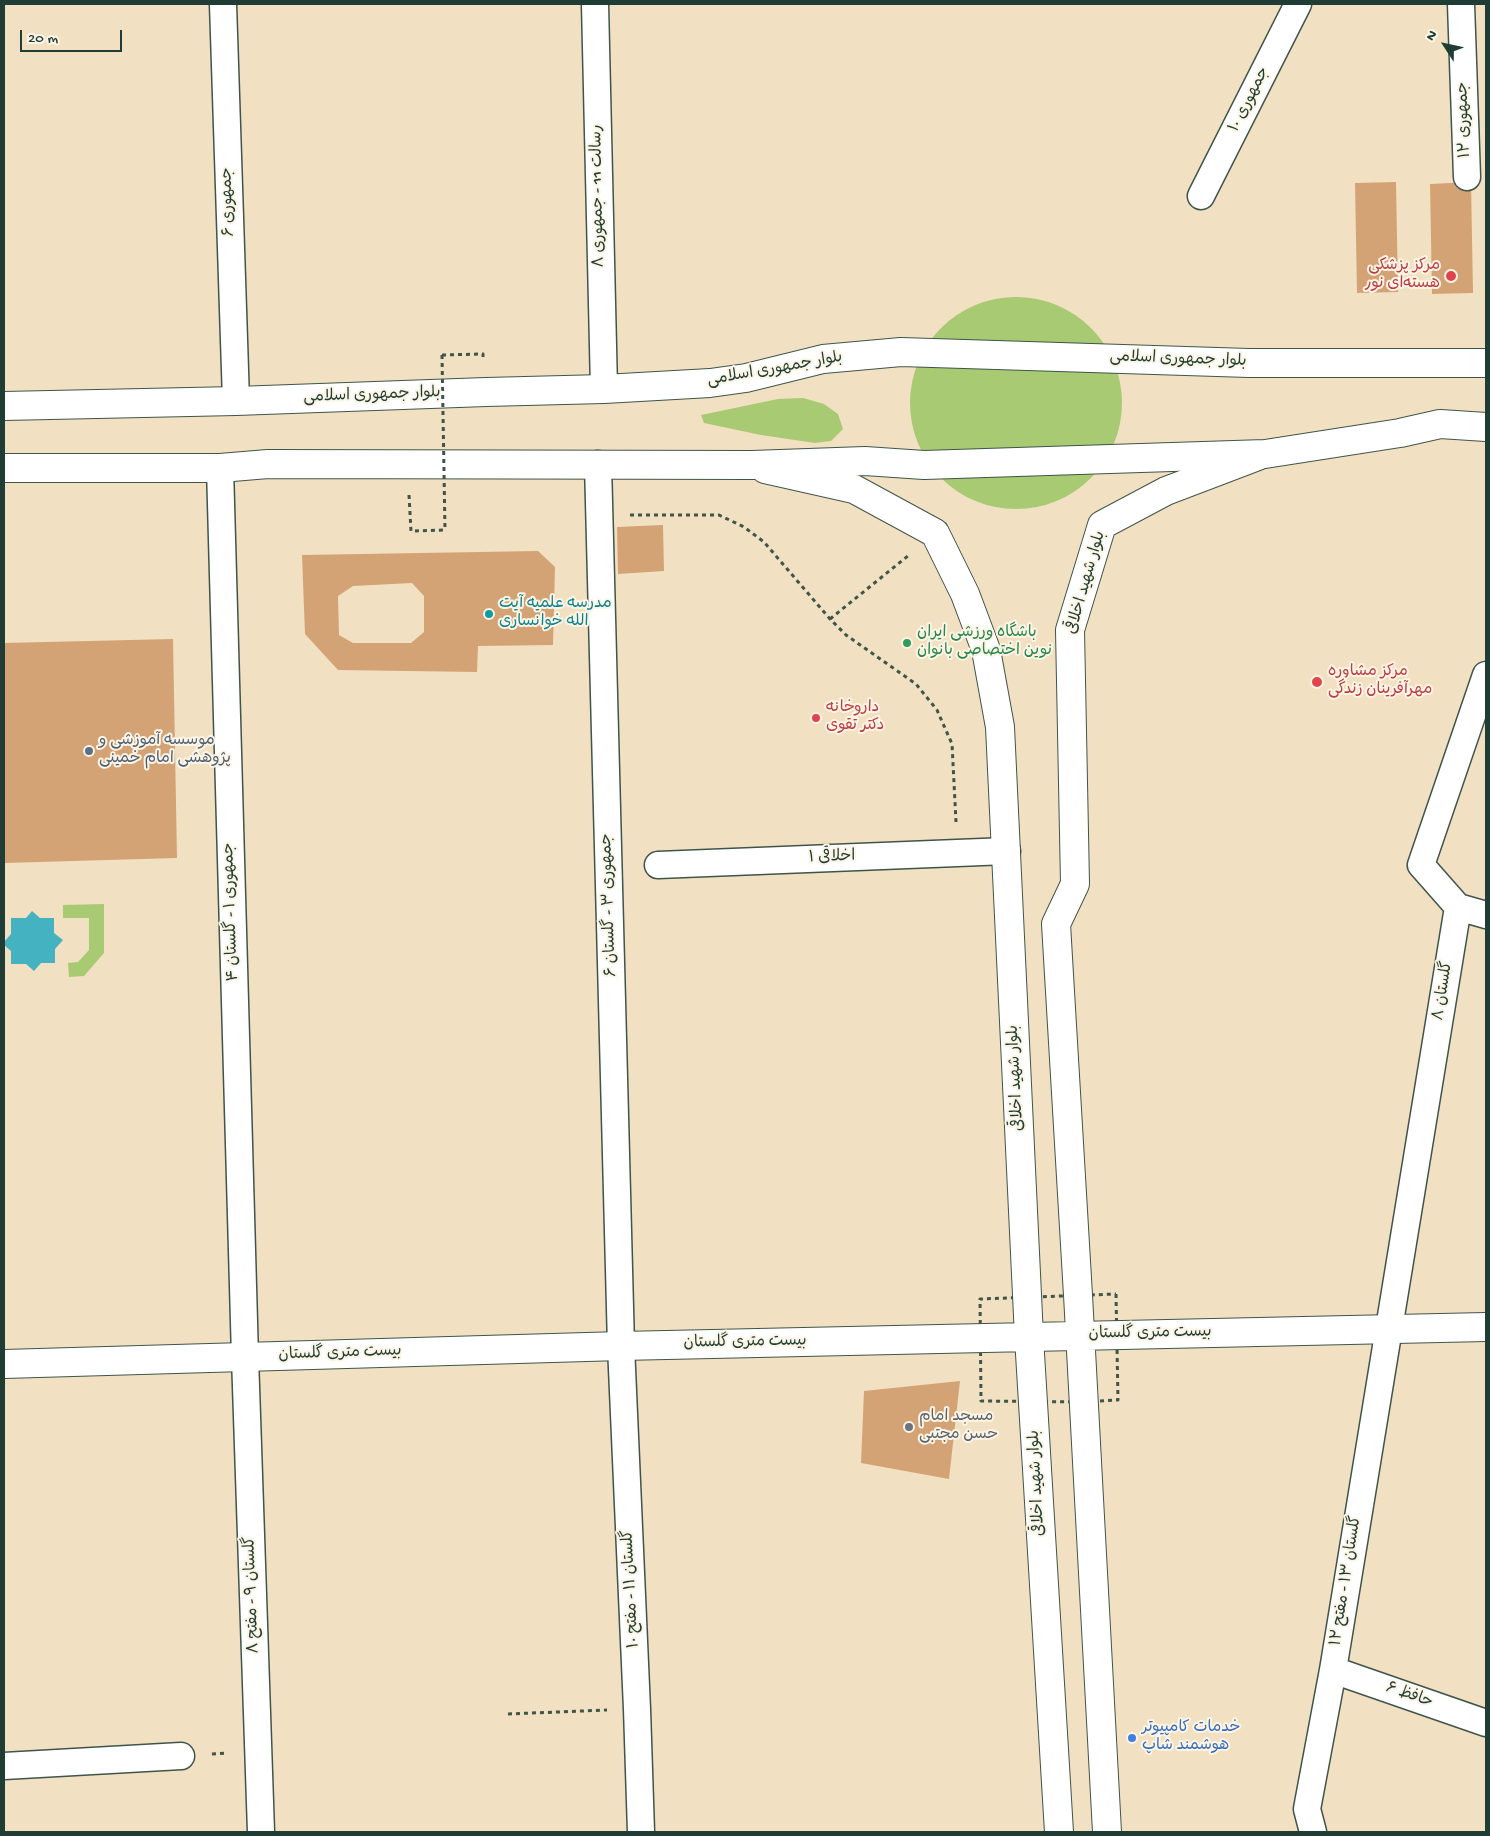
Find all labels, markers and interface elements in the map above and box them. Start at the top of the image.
scale bar [22,20,125,52]
north arrow [1420,20,1470,70]
text: N [1423,27,1442,45]
text: 20 m [28,30,58,48]
street label: جمهوری ۱۰ [1225,64,1275,136]
street label: جمهوری ۱۲ [1454,82,1476,158]
street label: رسالت 11 - جمهوری ۸ [588,124,610,268]
street label: جمهوری ۶ [218,167,240,237]
place label: مرکز پزشکی هسته‌ای نور [1365,257,1440,295]
marker: مرکز پزشکی هسته‌ای نور [1444,269,1458,283]
street label: بلوار جمهوری اسلامی [1109,348,1247,372]
street label: بلوار جمهوری اسلامی [706,349,844,391]
street label: بلوار جمهوری اسلامی [303,384,441,408]
street label: بلوار شهید اخلاقی [1063,529,1111,637]
place label: مدرسه علمیه آیت الله خوانساری [499,595,612,633]
marker: مدرسه علمیه آیت الله خوانساری [483,608,495,620]
place label: باشگاه ورزشی ایران نوین اختصاصی بانوان [917,624,1052,662]
marker: باشگاه ورزشی ایران نوین اختصاصی بانوان [901,637,913,649]
place label: مرکز مشاوره مهرآفرینان زندگی [1328,663,1432,701]
marker: مرکز مشاوره مهرآفرینان زندگی [1310,675,1324,689]
place label: داروخانه دکتر تقوی [826,699,884,737]
marker: داروخانه دکتر تقوی [810,712,822,724]
place label: موسسه آموزشی و پژوهشی امام خمینی [99,732,231,770]
marker: موسسه آموزشی و پژوهشی امام خمینی [83,745,95,757]
street label: جمهوری ۳ - گلستان ۶ [598,833,622,977]
street label: جمهوری ۱ - گلستان ۴ [220,842,244,982]
street label: اخلاقی ۱ [808,848,856,868]
street label: گلستان ۸ [1430,960,1458,1022]
street label: بلوار شهید اخلاقی [1005,1024,1029,1132]
street label: بیست متری گلستان [1088,1323,1212,1345]
street label: بیست متری گلستان [683,1332,807,1354]
street label: بیست متری گلستان [278,1342,402,1366]
place label: مسجد امام حسن مجتبی [919,1408,998,1446]
marker: مسجد امام حسن مجتبی [903,1421,915,1433]
street label: بلوار شهید اخلاقی [1026,1429,1050,1537]
street label: گلستان ۱۳ - مفتح ۱۲ [1327,1515,1367,1647]
street label: گلستان ۱۱ - مفتح ۱۰ [619,1529,645,1649]
street label: گلستان ۹ - مفتح ۸ [241,1536,265,1654]
street label: حافظ ۶ [1383,1679,1435,1713]
place label: خدمات کامپیوتر هوشمند شاپ [1142,1719,1240,1757]
marker: خدمات کامپیوتر هوشمند شاپ [1126,1732,1138,1744]

